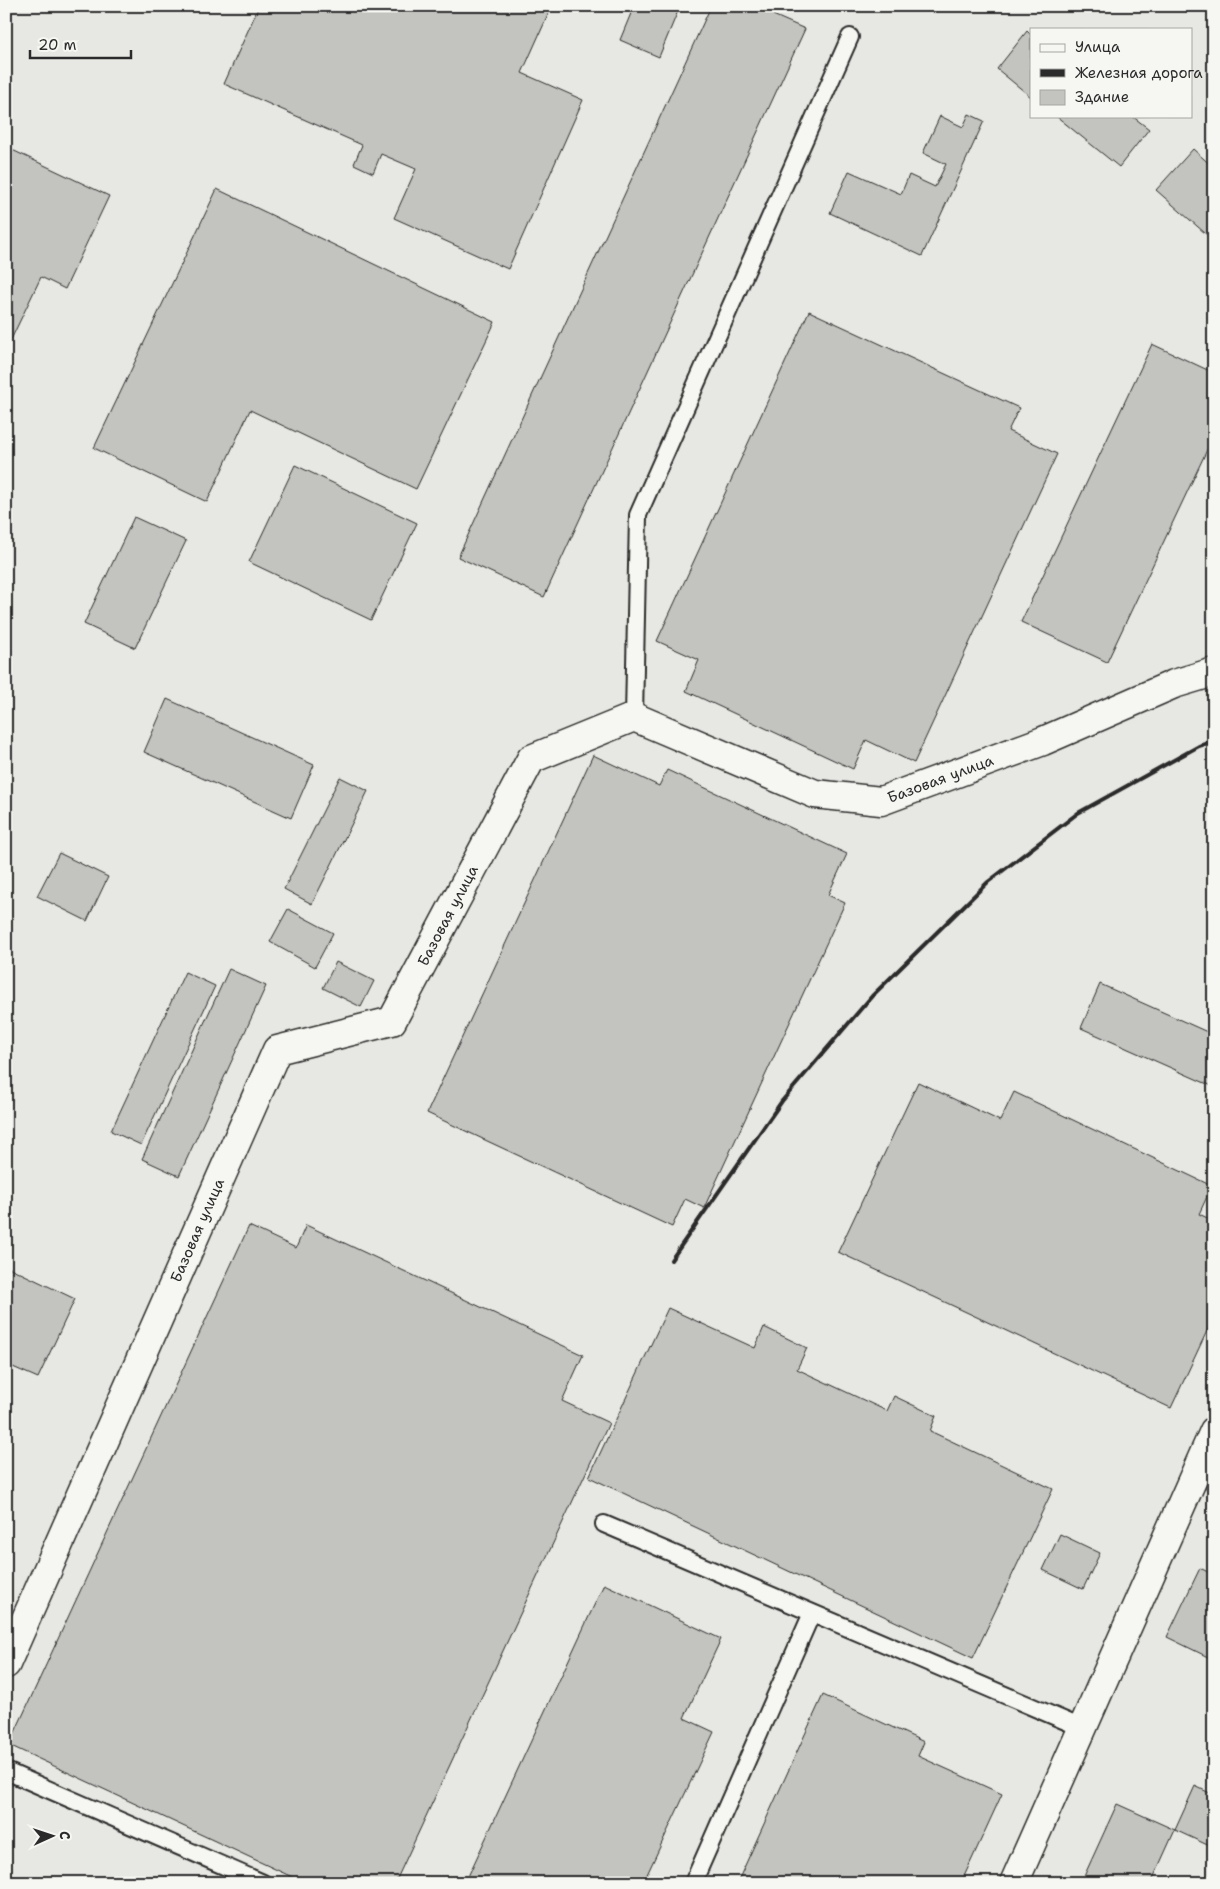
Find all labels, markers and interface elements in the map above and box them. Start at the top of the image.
scale bar [30,28,131,60]
legend [1030,28,1192,118]
text: 20 m [38,35,77,55]
text: Улица [1075,37,1121,57]
text: Железная дорога [1075,63,1203,83]
text: Здание [1075,87,1129,107]
street label: Базовая улица [885,750,997,808]
street label: Базовая улица [413,861,483,970]
street label: Базовая улица [166,1175,229,1285]
north arrow [28,1812,78,1862]
text: С [56,1831,74,1840]

